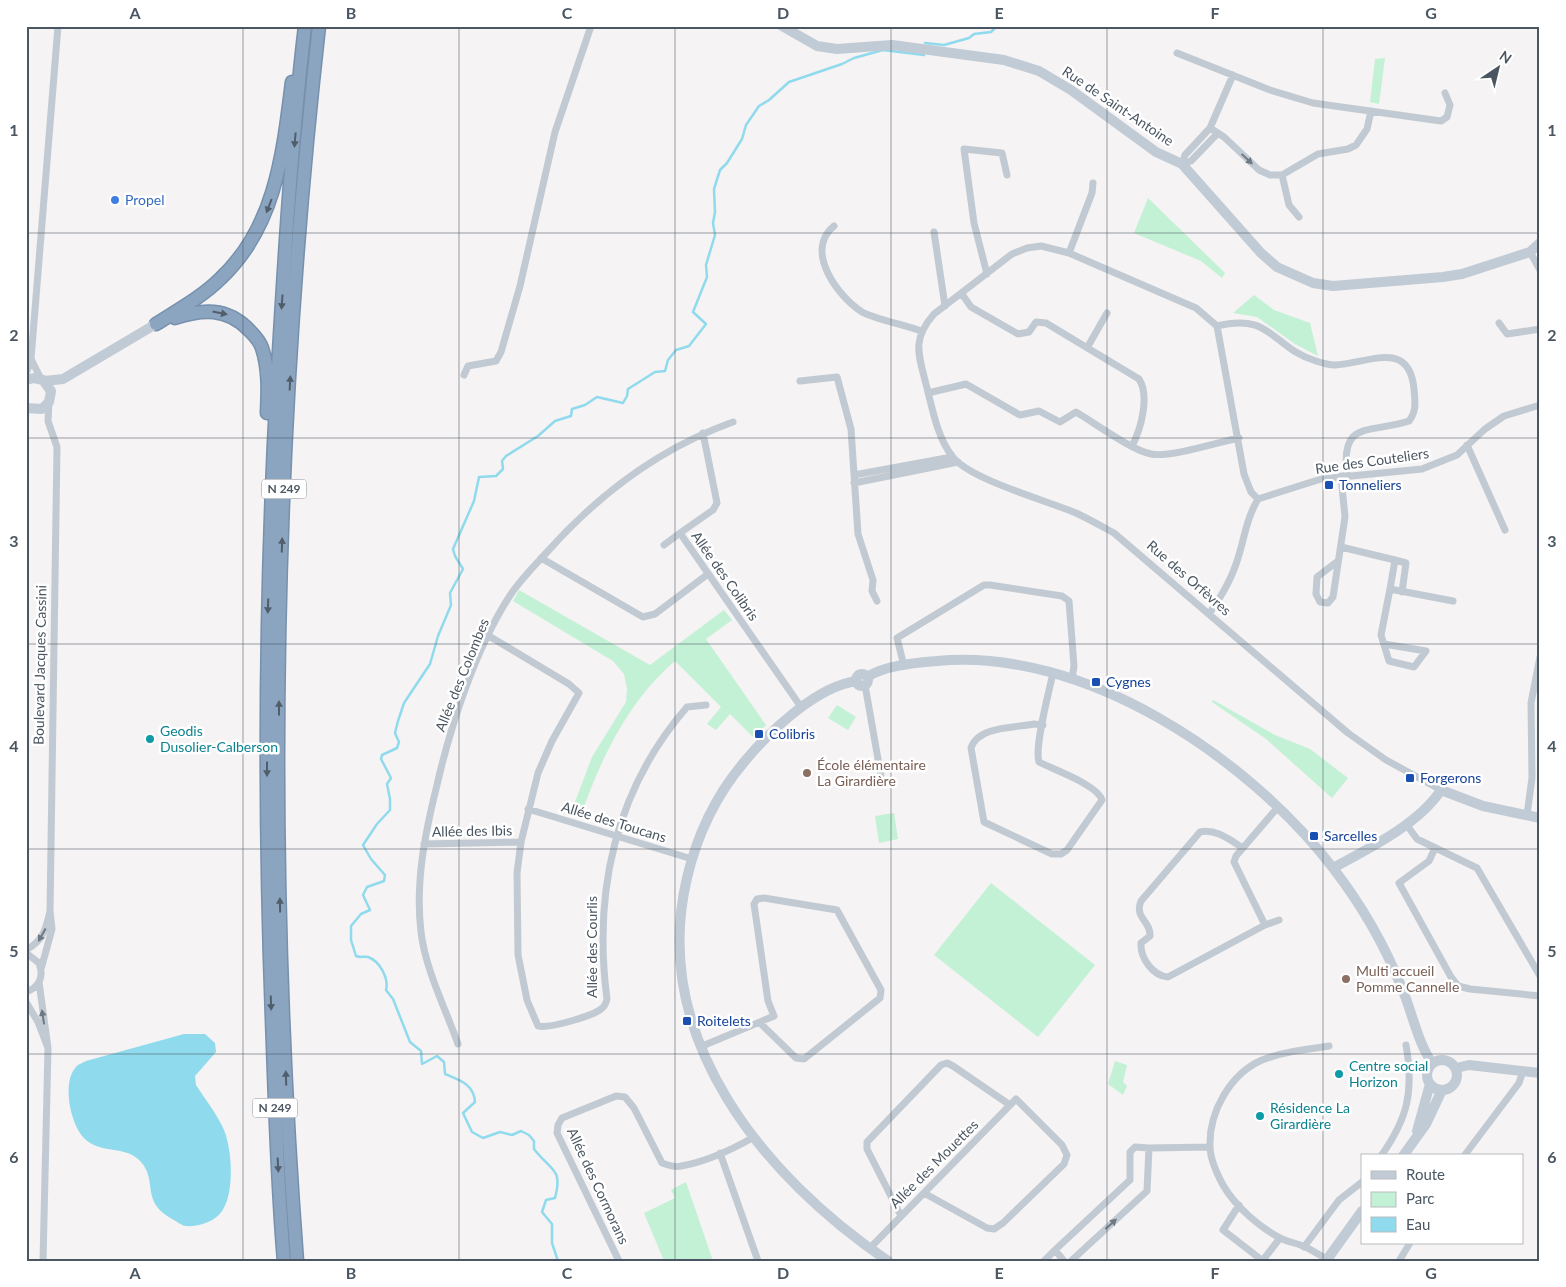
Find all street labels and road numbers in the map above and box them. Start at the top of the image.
street label: Rue de Saint-Antoine [1059,62,1177,149]
street label: Rue des Couteliers [1314,444,1430,477]
road number: N 249 [262,479,306,498]
street label: Allée des Colibris [688,528,763,624]
street label: Rue des Orfèvres [1144,537,1235,619]
street label: Boulevard Jacques Cassini [30,585,49,745]
street label: Allée des Colombes [431,616,492,734]
street label: Allée des Toucans [560,798,669,846]
street label: Allée des Ibis [432,821,512,840]
street label: Allée des Courlis [583,896,600,998]
road number: N 249 [252,1098,298,1118]
street label: Allée des Mouettes [886,1116,981,1211]
street label: Allée des Cormorans [564,1125,633,1247]

